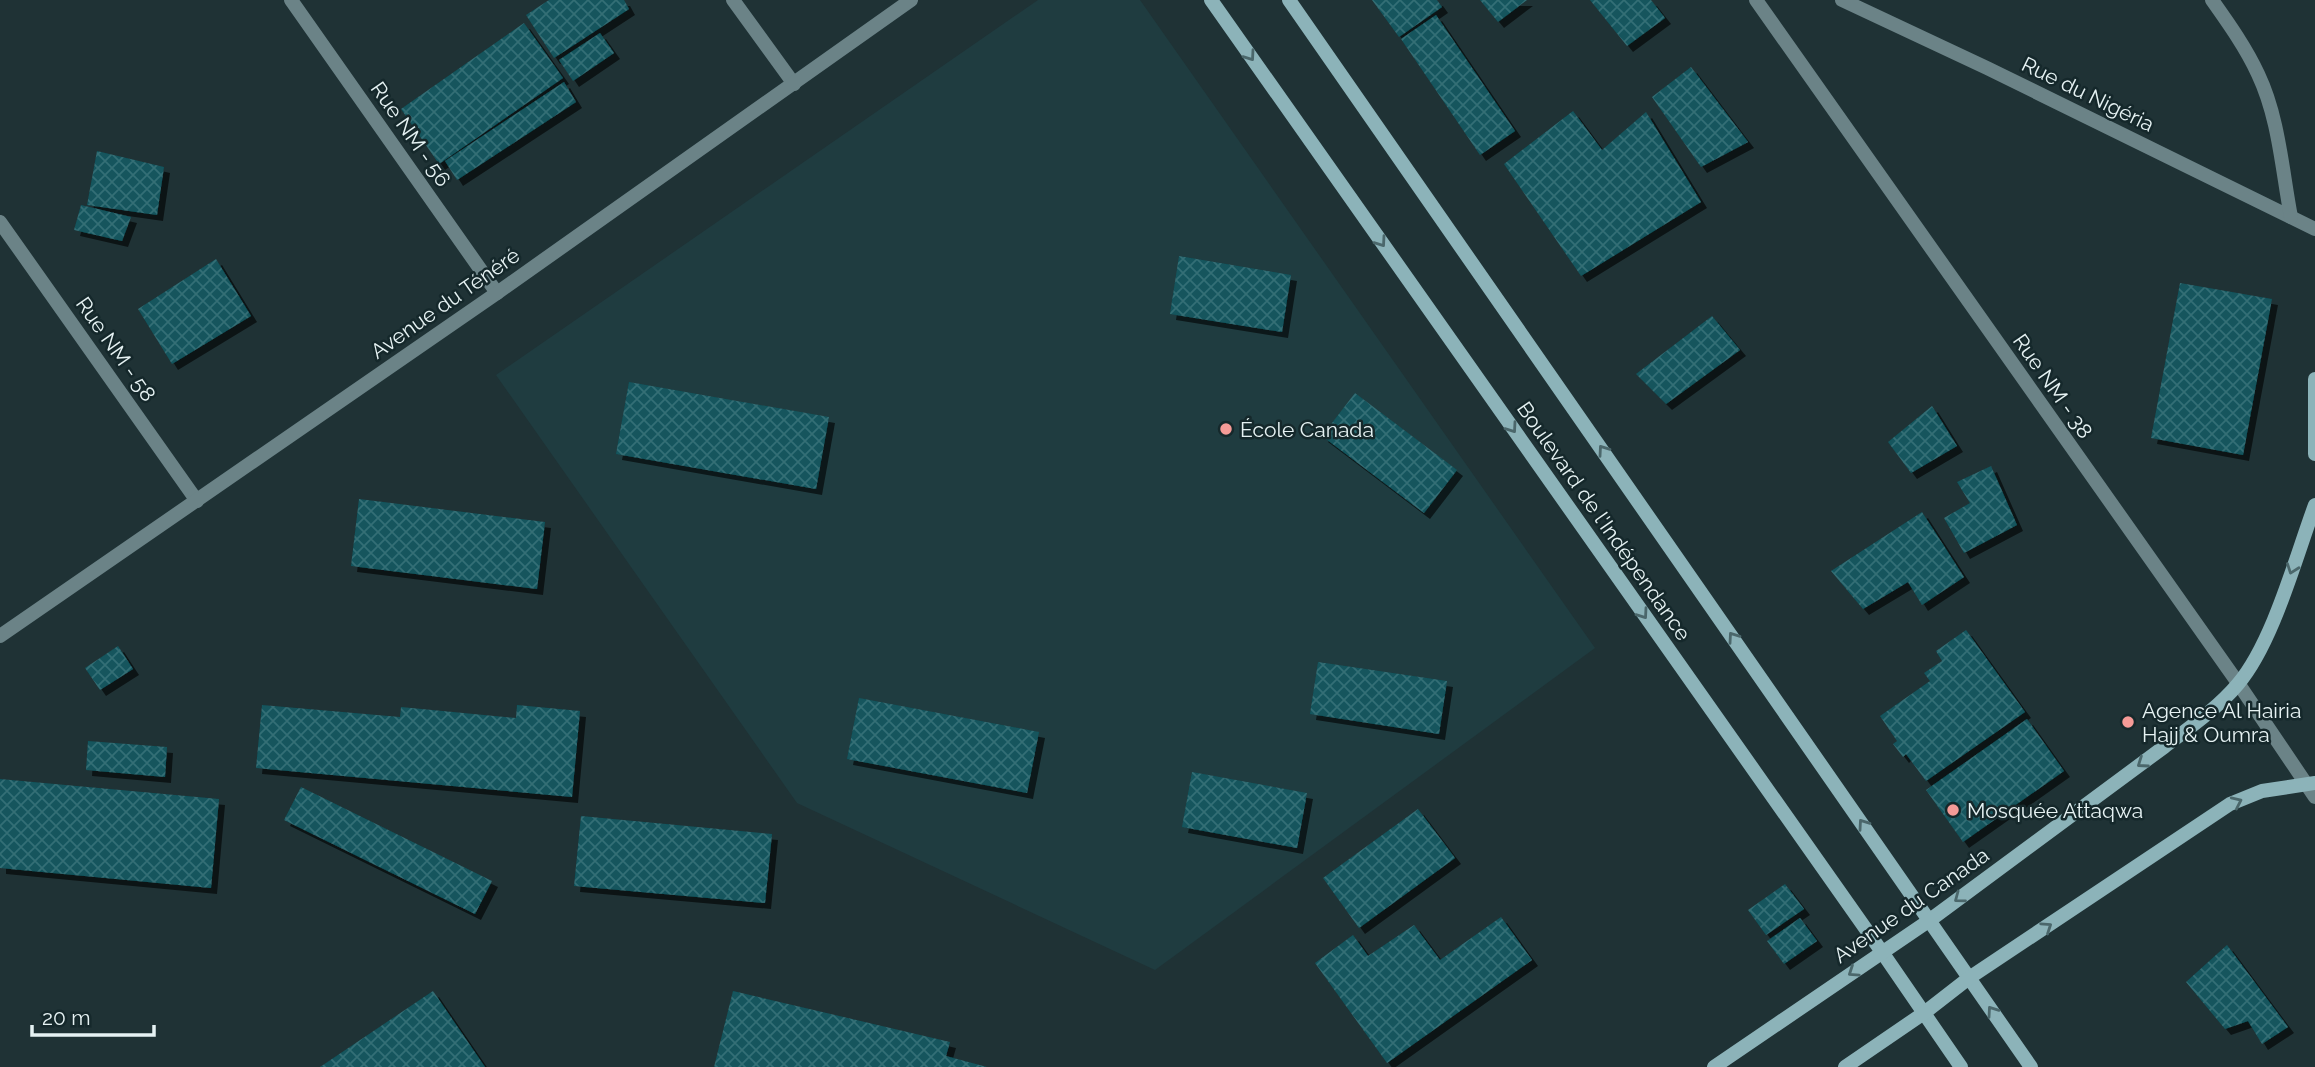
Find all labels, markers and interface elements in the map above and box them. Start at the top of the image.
one-way arrow [1242,48,1254,61]
street label: Rue du Nigéria [2018,51,2158,137]
street label: Rue NM - 56 [366,77,456,191]
one-way arrow [1373,234,1385,247]
street label: Avenue du Ténéré [366,242,524,364]
street label: Rue NM - 58 [71,292,161,406]
street label: Rue NM - 38 [2008,329,2098,443]
street label: Boulevard de l'Indépendance [1512,397,1696,645]
place label: École Canada [1240,417,1374,442]
one-way arrow [1504,420,1516,433]
marker: École Canada [1218,421,1234,437]
one-way arrow [1599,445,1611,458]
one-way arrow [2286,562,2300,574]
one-way arrow [1635,606,1647,619]
one-way arrow [1729,632,1741,645]
place label: Agence Al Hairia Hajj & Oumra [2142,698,2301,747]
marker: Agence Al Hairia Hajj & Oumra [2120,714,2136,730]
one-way arrow [2137,755,2150,767]
one-way arrow [2230,796,2242,810]
place label: Mosquée Attaqwa [1967,798,2143,823]
marker: Mosquée Attaqwa [1945,802,1961,818]
one-way arrow [1859,819,1871,832]
street label: Avenue du Canada [1828,842,1994,968]
one-way arrow [1954,890,1967,902]
one-way arrow [2039,922,2052,935]
one-way arrow [1848,964,1861,976]
scale bar [32,993,154,1038]
text: 20 m [42,1005,90,1030]
one-way arrow [1988,1006,2000,1019]

